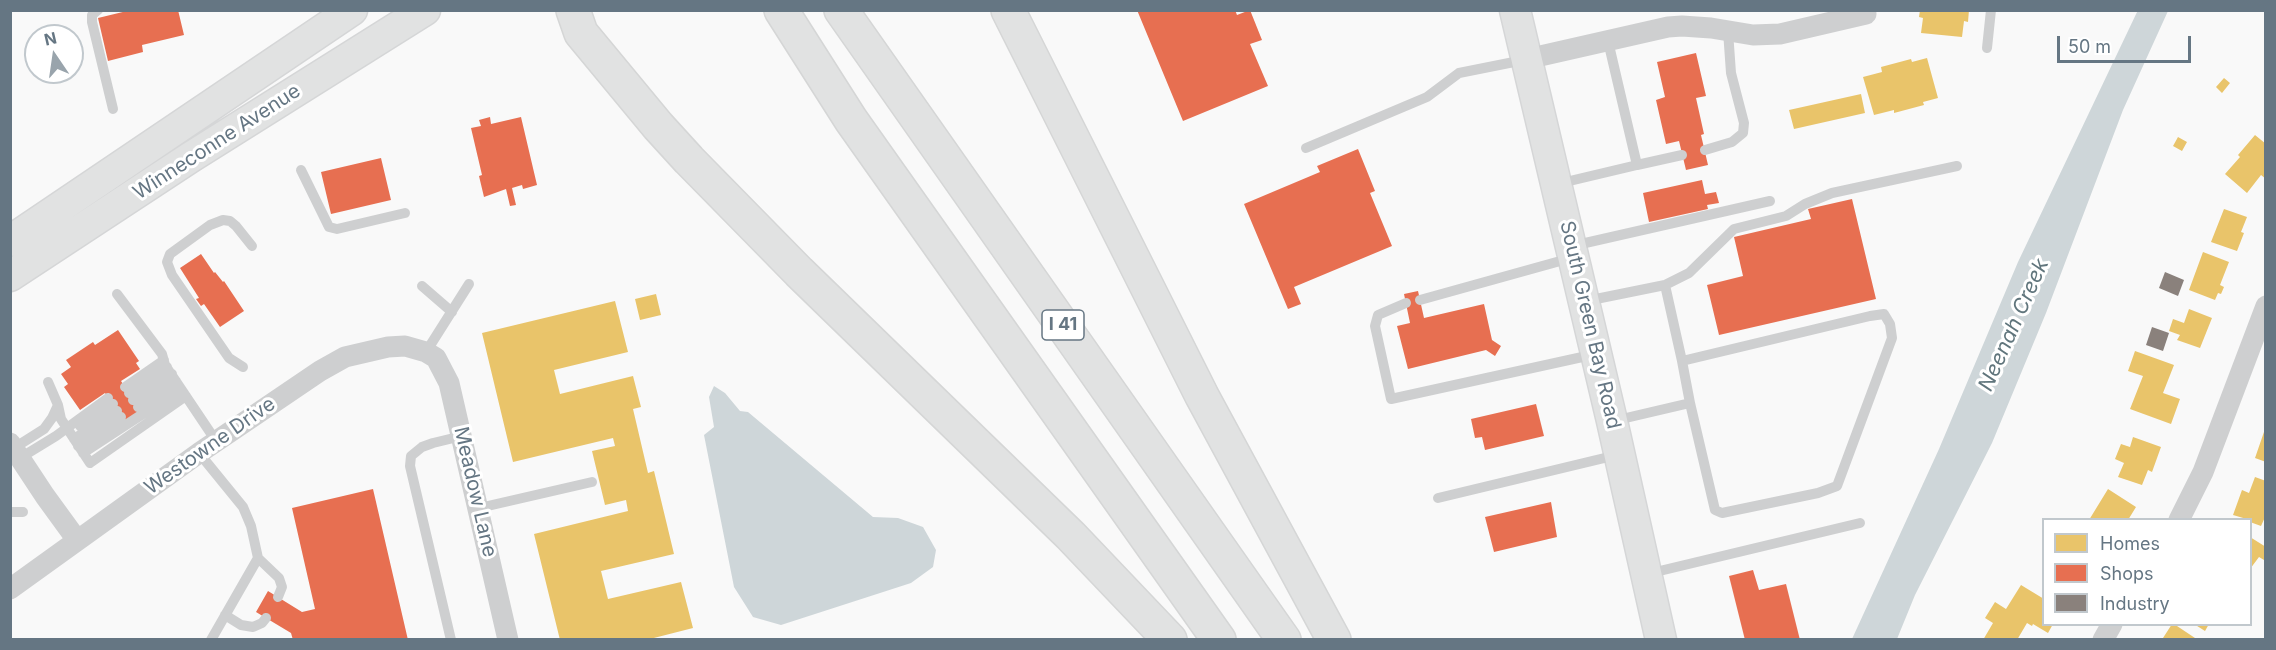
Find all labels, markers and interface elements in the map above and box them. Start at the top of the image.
north arrow [24,24,84,84]
scale bar [2060,24,2194,62]
text: N [42,27,59,50]
text: 50 m [2068,36,2111,57]
street label: Winneconne Avenue [129,79,305,205]
street label: South Green Bay Road [1554,219,1626,431]
water label: Neenah Creek [1974,255,2054,395]
road number: I 41 [1042,310,1084,340]
street label: Westowne Drive [140,392,280,500]
street label: Meadow Lane [448,424,502,560]
legend [2042,518,2252,626]
text: Homes [2100,533,2160,554]
text: Shops [2100,563,2154,584]
text: Industry [2100,593,2170,614]

